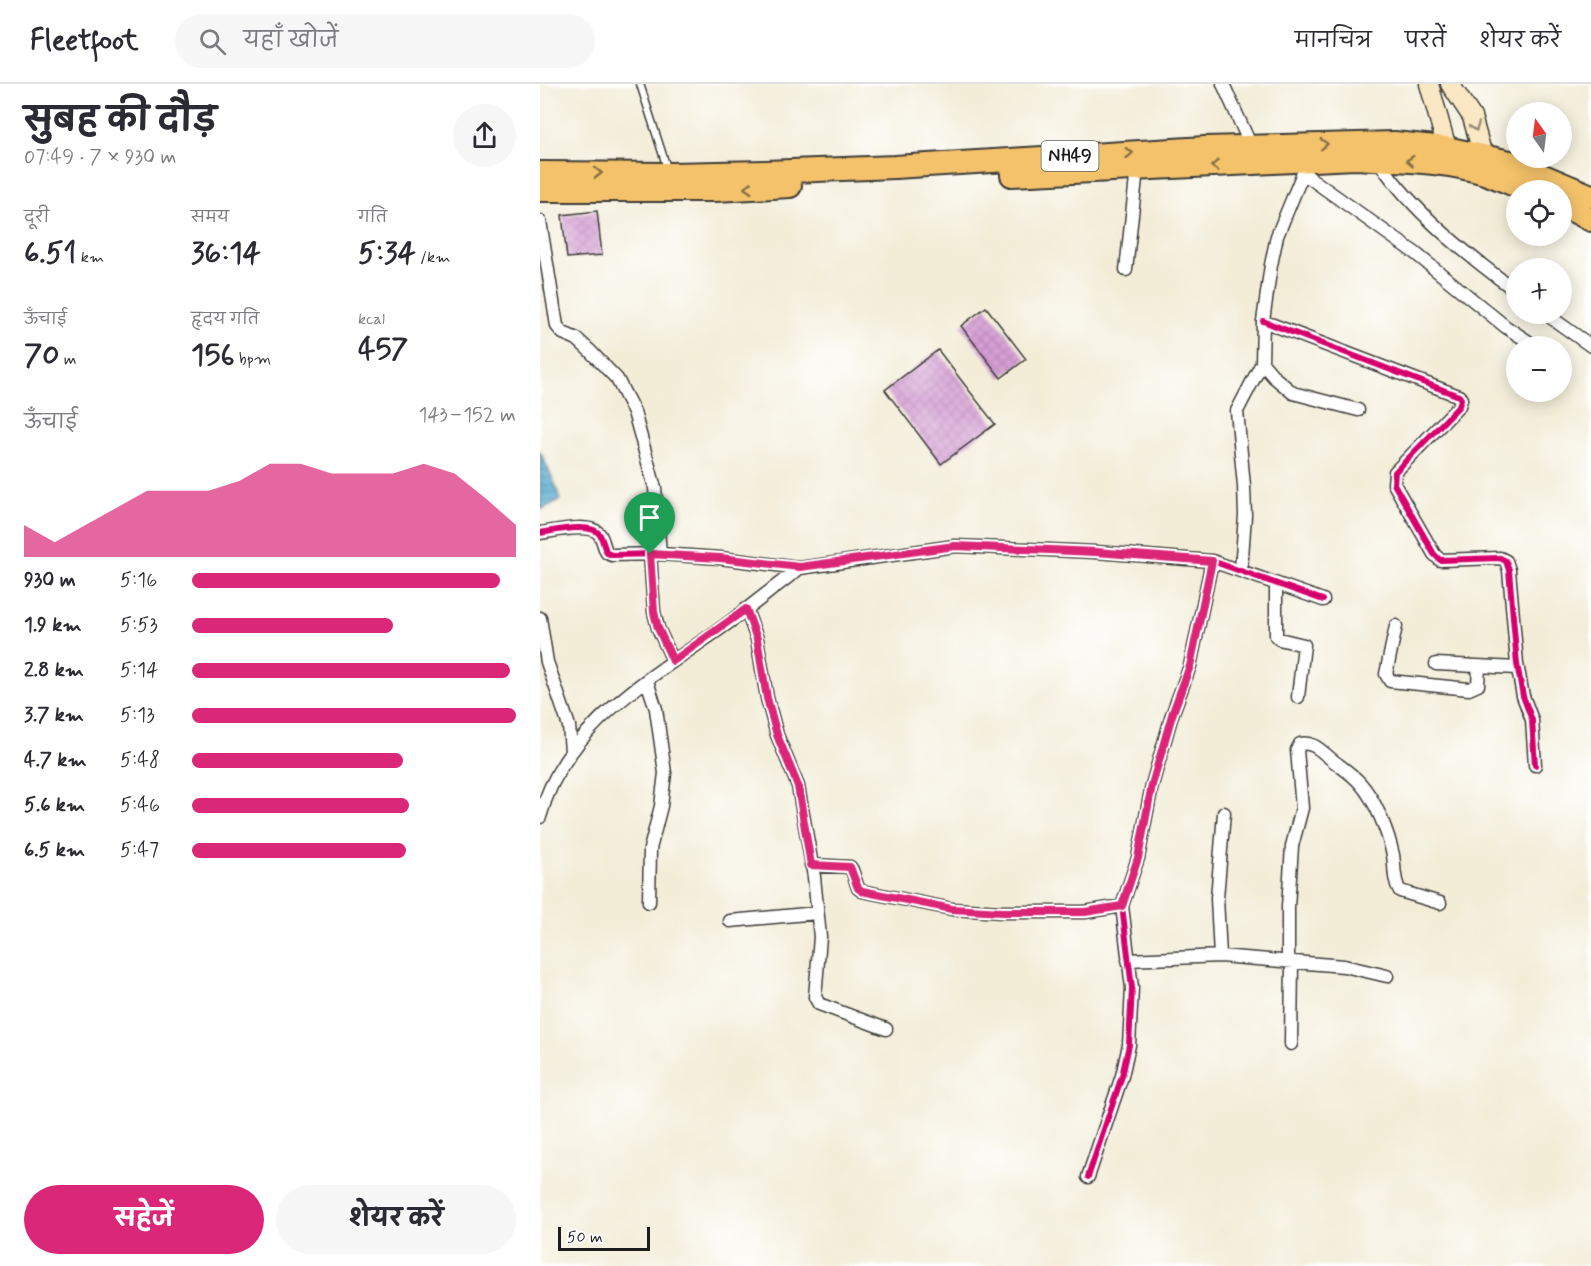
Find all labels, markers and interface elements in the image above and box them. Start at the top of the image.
search box [175,14,595,68]
text: Fleetfoot [30,23,139,60]
icon: search [196,25,229,58]
text: यहाँ खोजें [244,27,338,55]
text: मानचित्र [1295,27,1372,55]
text: परतें [1405,27,1446,55]
text: शेयर करें [1479,27,1561,55]
text: सुबह की दौड़ [24,99,217,143]
north arrow [1506,102,1572,168]
map controls [1506,102,1572,402]
button: share [453,104,516,167]
one-way arrow [1467,121,1480,131]
one-way arrow [1319,138,1328,150]
road number: NH49 [1042,141,1098,171]
text: 07:49 · 7 × 930 m [24,144,176,171]
one-way arrow [1124,146,1133,159]
one-way arrow [1406,154,1415,167]
one-way arrow [1211,159,1220,172]
one-way arrow [594,167,603,179]
button: locate [1506,180,1572,246]
one-way arrow [743,182,752,195]
text: दूरी [24,207,49,228]
text: समय [191,207,229,228]
text: गति [358,207,387,228]
text: 6.51 [24,234,77,273]
text: 36:14 [191,234,261,273]
text: 5:34 [358,234,416,273]
text: km [77,247,104,268]
text: /km [416,247,450,268]
button: + [1506,258,1572,324]
text: ऊँचाई [24,309,67,330]
text: हृदय गति [191,309,259,330]
text: kcal [358,309,385,330]
text: 457 [358,330,408,369]
text: 70 [24,336,59,375]
text: 156 [191,336,235,375]
button: − [1506,336,1572,402]
text: m [59,349,76,370]
text: bpm [235,349,271,370]
text: 143–152 m [419,402,516,429]
text: ऊँचाई [24,409,78,436]
pin [624,492,675,554]
icon: arrive [633,501,666,534]
text: 930 m [24,567,76,594]
text: 5:16 [120,567,157,594]
text: 1.9 km [24,612,82,639]
text: 5:53 [120,612,158,639]
text: 2.8 km [24,657,84,684]
text: 5:14 [120,657,158,684]
text: 3.7 km [24,702,84,729]
text: 5:13 [120,702,155,729]
text: 4.7 km [24,747,87,774]
text: 5:48 [120,747,160,774]
text: 5.6 km [24,792,85,819]
text: 5:46 [120,792,160,819]
text: 6.5 km [24,837,85,864]
text: 5:47 [120,837,159,864]
button: सहेजें [24,1185,264,1254]
button: शेयर करें [276,1185,516,1254]
scale bar [558,1224,650,1252]
text: 50 m [567,1227,603,1248]

